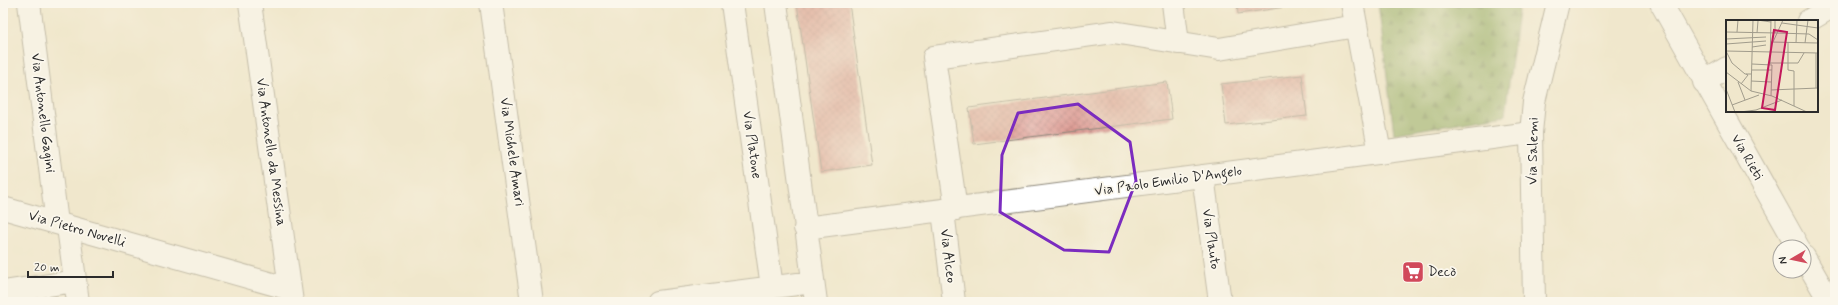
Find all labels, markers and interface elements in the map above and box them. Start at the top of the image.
inset map [1726,20,1818,112]
street label: Via Antonello Gagini [27,52,59,174]
street label: Via Antonello da Messina [252,77,290,227]
street label: Via Michele Amari [495,97,529,207]
street label: Via Platone [738,110,766,180]
street label: Via Salemi [1523,117,1543,185]
street label: Via Rieti [1727,131,1767,183]
street label: Via Paolo Emilio D'Angelo [1093,162,1243,202]
street label: Via Pietro Novelli [26,207,128,251]
street label: Via Plauto [1198,208,1224,271]
street label: Via Alceo [936,228,960,284]
north arrow [1772,239,1812,279]
scale bar [28,253,113,279]
text: N [1776,256,1791,265]
supermarket icon: Decò [1400,259,1426,285]
text: 20 m [34,260,60,276]
place label: Decò [1428,263,1456,281]

